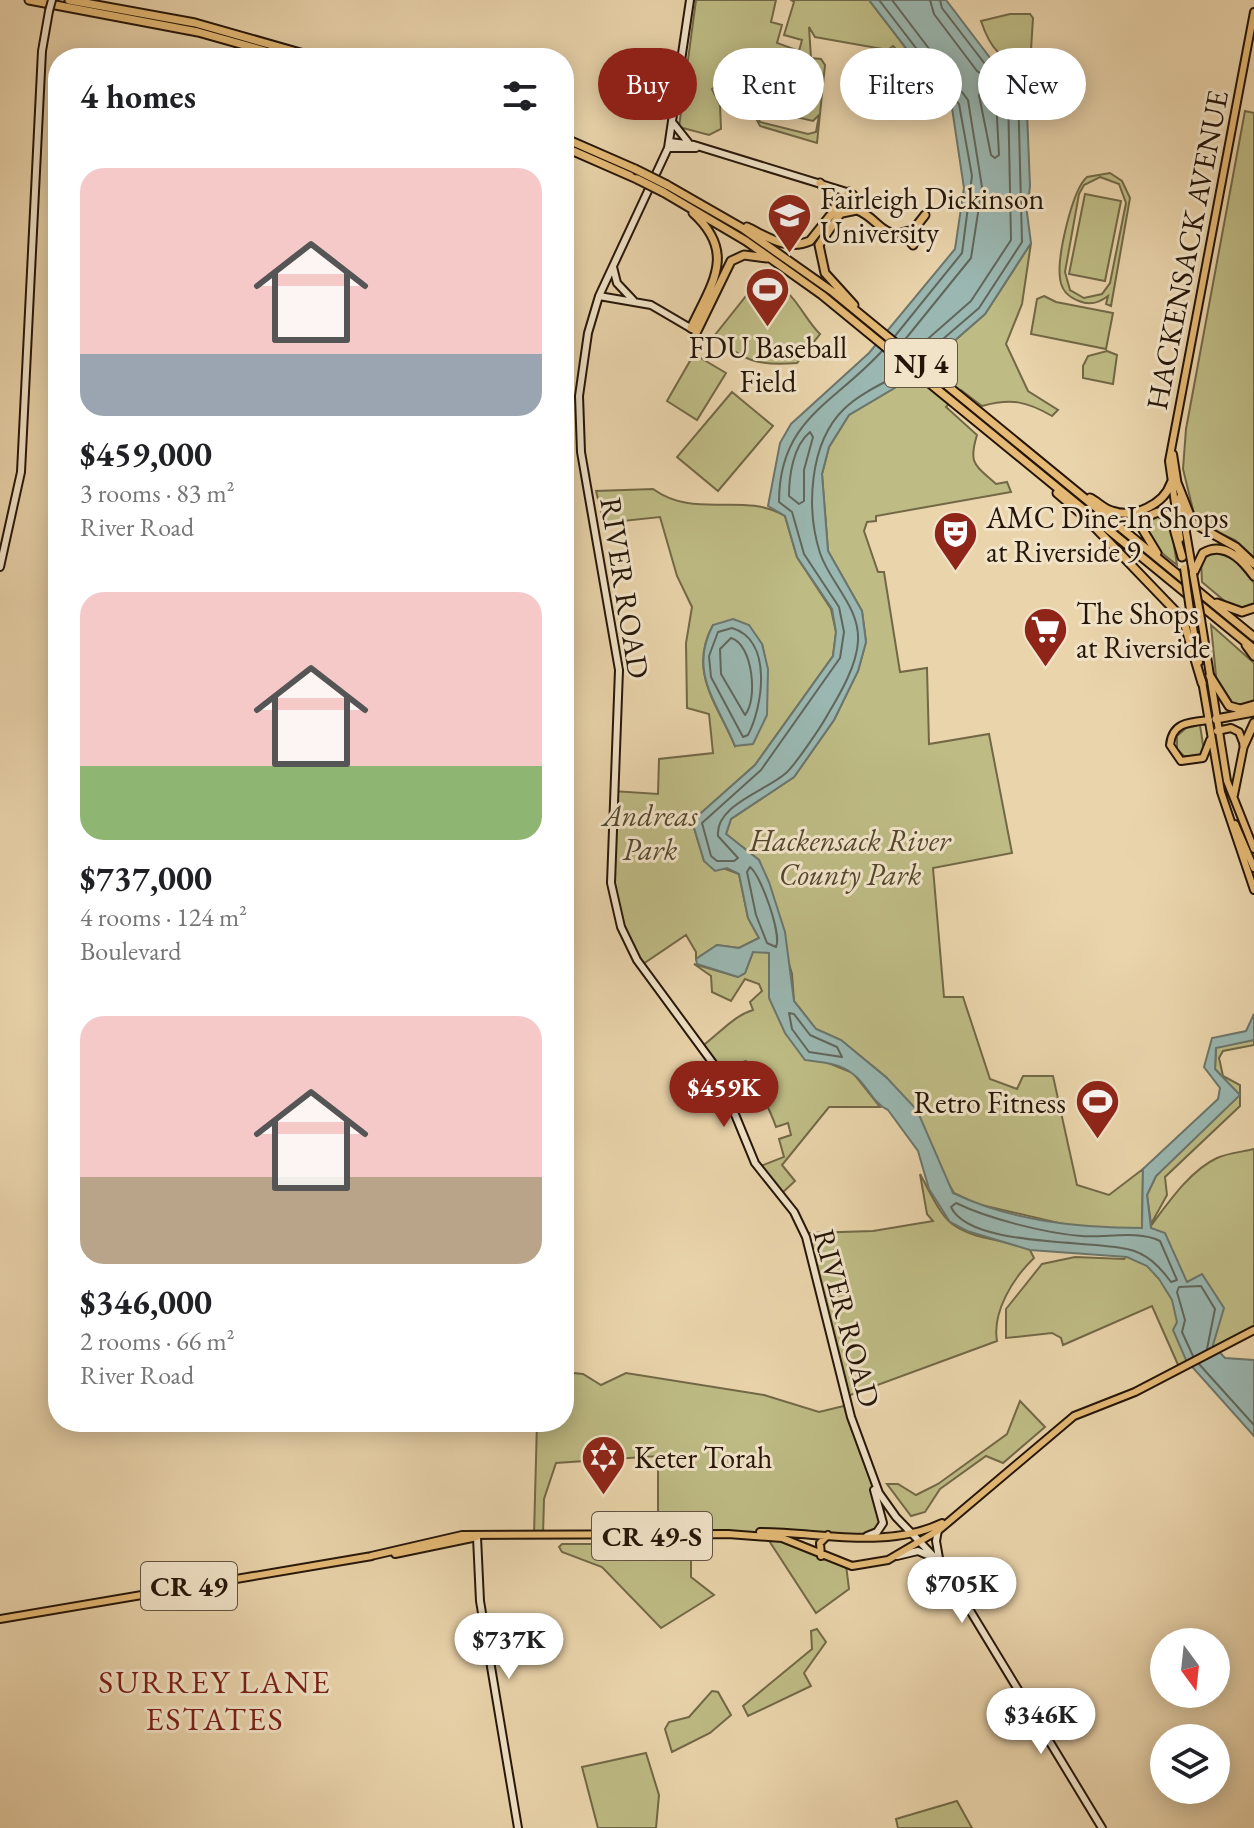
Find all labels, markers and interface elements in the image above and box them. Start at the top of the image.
chip: Buy [598,48,697,120]
chip: Rent [713,48,824,120]
chip: Filters [840,48,962,120]
chip: New [978,48,1086,120]
text: 4 homes [80,74,196,118]
icon: filters [498,74,542,118]
street label: HACKENSACK AVENUE [1137,87,1237,413]
place label: Fairleigh Dickinson University [820,179,1045,252]
school or university icon: Fairleigh Dickinson University [765,191,813,254]
icon: home [239,220,383,364]
sports icon: FDU Baseball Field [744,265,792,328]
place label: FDU Baseball Field [689,328,847,401]
road number: NJ 4 [885,339,957,387]
text: $459,000 [80,432,212,476]
text: 3 rooms · 83 m² [80,476,235,510]
street label: RIVER ROAD [591,495,659,681]
place label: AMC Dine-In Shops at Riverside 9 [985,498,1228,571]
text: River Road [80,510,194,544]
theatre icon: AMC Dine-In Shops at Riverside 9 [931,510,979,573]
place label: The Shops at Riverside [1076,594,1210,667]
supermarket icon: The Shops at Riverside [1021,606,1069,669]
icon: home [239,644,383,788]
park label: Andreas Park [600,796,698,869]
park label: Hackensack River County Park [749,821,952,894]
text: $737,000 [80,856,212,900]
text: 4 rooms · 124 m² [80,900,247,934]
text: Boulevard [80,934,181,968]
pin: $459K [668,1061,780,1129]
icon: home [239,1068,383,1212]
text: $459K [687,1070,761,1104]
sports icon: Retro Fitness [1073,1078,1121,1141]
place label: Retro Fitness [914,1083,1066,1122]
street label: RIVER ROAD [805,1225,889,1411]
text: $346,000 [80,1280,212,1324]
text: 2 rooms · 66 m² [80,1324,235,1358]
text: River Road [80,1358,194,1392]
synagogue icon: Keter Torah [579,1433,627,1496]
place label: Keter Torah [634,1438,773,1477]
road number: CR 49-S [592,1512,712,1560]
pin: $705K [906,1557,1018,1625]
road number: CR 49 [141,1562,237,1610]
text: $705K [925,1566,999,1600]
pin: $737K [453,1613,565,1681]
text: $737K [472,1622,546,1656]
north arrow [1150,1628,1230,1708]
map controls [1150,1628,1230,1804]
district label: SURREY LANE ESTATES [98,1661,332,1740]
pin: $346K [985,1688,1097,1756]
text: $346K [1004,1697,1078,1731]
button: layers [1150,1724,1230,1804]

